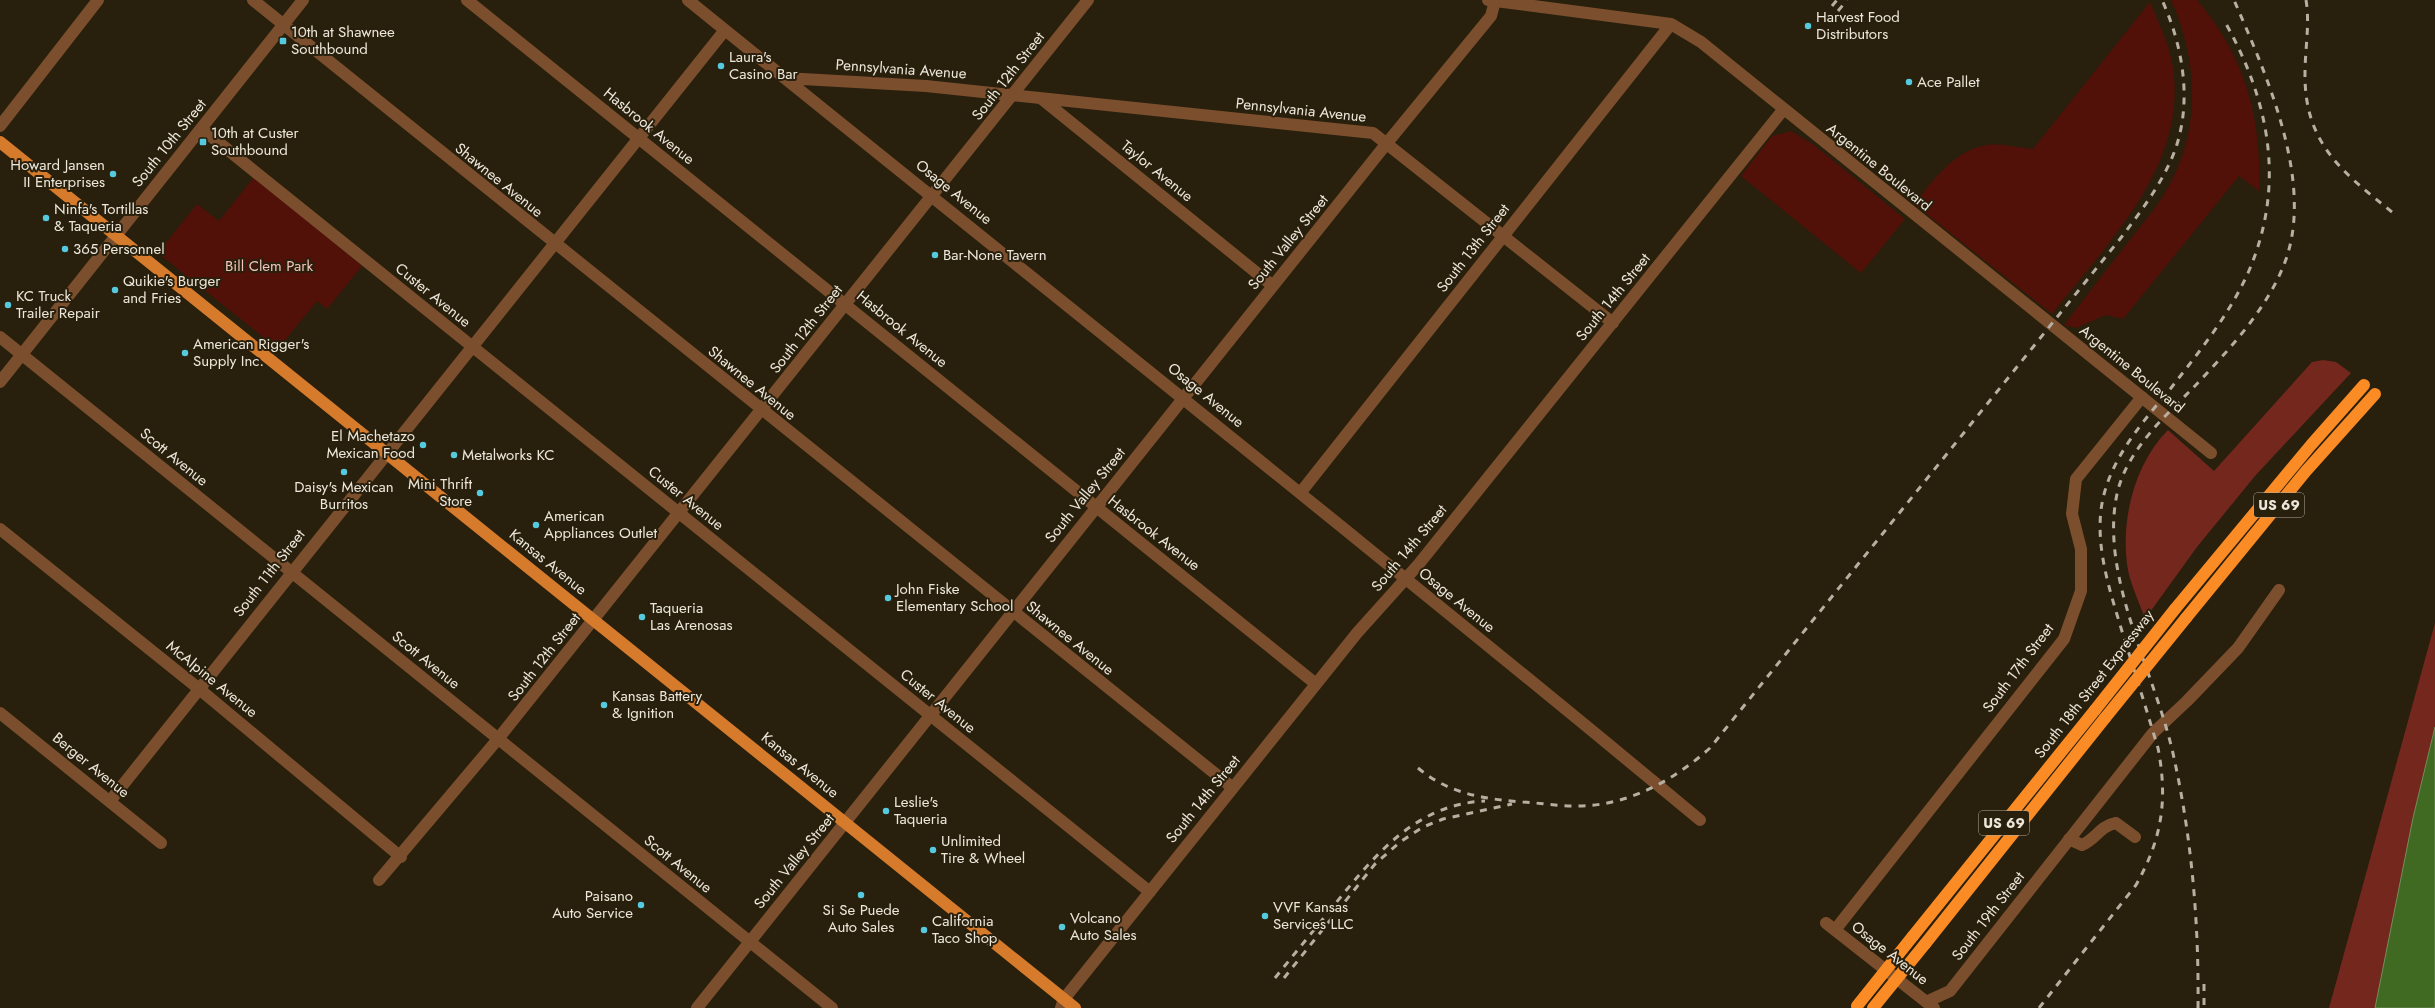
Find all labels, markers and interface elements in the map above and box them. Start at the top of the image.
place label: Harvest Food Distributors [1816,6,1900,45]
place label: 10th at Shawnee Southbound [291,21,395,60]
marker: Harvest Food Distributors [1803,21,1813,31]
street label: South 12th Street [966,27,1050,125]
marker: 10th at Shawnee Southbound [278,36,288,46]
place label: Laura's Casino Bar [729,46,799,85]
street label: Pennsylvania Avenue [835,53,968,85]
marker: Laura's Casino Bar [716,61,726,71]
place label: Ace Pallet [1917,71,1980,93]
marker: Ace Pallet [1904,77,1914,87]
street label: Hasbrook Avenue [599,82,700,170]
street label: Pennsylvania Avenue [1235,92,1368,128]
street label: South 10th Street [127,94,212,192]
street label: Argentine Boulevard [1822,118,1936,216]
place label: 10th at Custer Southbound [211,122,300,161]
street label: Taylor Avenue [1116,135,1198,207]
marker: 10th at Custer Southbound [198,137,208,147]
street label: Shawnee Avenue [450,137,548,223]
place label: Howard Jansen II Enterprises [10,154,105,193]
street label: Osage Avenue [911,154,997,230]
marker: Howard Jansen II Enterprises [108,169,118,179]
street label: South Valley Street [1243,189,1334,294]
place label: Ninfa's Tortillas & Taqueria [54,198,148,237]
street label: South 13th Street [1431,199,1515,297]
marker: Ninfa's Tortillas & Taqueria [41,213,51,223]
place label: 365 Personnel [73,238,165,260]
marker: 365 Personnel [60,244,70,254]
place label: Bar-None Tavern [943,244,1047,266]
street label: South 14th Street [1571,248,1656,346]
marker: Bar-None Tavern [930,250,940,260]
park label: Bill Clem Park [225,255,313,277]
street label: Custer Avenue [390,258,476,333]
place label: Quikie's Burger and Fries [123,270,221,309]
street label: South 12th Street [764,280,848,378]
place label: KC Truck Trailer Repair [16,285,101,324]
marker: Quikie's Burger and Fries [110,285,120,295]
street label: Hasbrook Avenue [852,285,953,373]
marker: KC Truck Trailer Repair [3,300,13,310]
street label: Argentine Boulevard [2075,320,2189,418]
place label: American Rigger's Supply Inc. [193,333,309,372]
street label: Shawnee Avenue [703,340,801,426]
marker: American Rigger's Supply Inc. [180,348,190,358]
street label: Osage Avenue [1163,357,1249,433]
street label: Scott Avenue [135,423,213,492]
place label: El Machetazo Mexican Food [326,425,415,464]
marker: El Machetazo Mexican Food [418,440,428,450]
street label: South Valley Street [1040,442,1131,547]
place label: Metalworks KC [462,444,555,466]
marker: Metalworks KC [449,450,459,460]
street label: Custer Avenue [643,461,729,536]
marker: Daisy's Mexican Burritos [339,467,349,477]
place label: Mini Thrift Store [408,473,472,512]
place label: Daisy's Mexican Burritos [294,476,394,515]
marker: Mini Thrift Store [475,488,485,498]
street label: Hasbrook Avenue [1103,490,1205,576]
road number: US 69 [2254,493,2304,517]
street label: South 14th Street [1366,499,1452,596]
place label: American Appliances Outlet [544,505,657,544]
marker: American Appliances Outlet [531,520,541,530]
street label: South 11th Street [228,524,310,621]
street label: Kansas Avenue [505,524,592,600]
street label: Osage Avenue [1414,562,1500,638]
place label: John Fiske Elementary School [894,578,1013,617]
marker: John Fiske Elementary School [883,593,893,603]
street label: Shawnee Avenue [1021,595,1119,681]
place label: Taqueria Las Arenosas [650,597,732,636]
street label: South 18th Street Expressway [2029,605,2159,763]
street label: South 12th Street [502,608,586,706]
marker: Taqueria Las Arenosas [637,612,647,622]
street label: South 17th Street [1977,618,2059,717]
street label: Scott Avenue [387,626,465,695]
street label: McAlpine Avenue [162,635,263,723]
street label: Custer Avenue [895,664,981,739]
place label: Kansas Battery & Ignition [612,685,702,724]
marker: Kansas Battery & Ignition [599,700,609,710]
street label: Berger Avenue [48,727,135,803]
street label: Kansas Avenue [757,727,844,803]
street label: South 14th Street [1161,750,1246,848]
place label: Leslie's Taqueria [894,791,947,830]
marker: Leslie's Taqueria [881,806,891,816]
street label: South Valley Street [749,808,840,913]
road number: US 69 [1979,811,2029,835]
street label: Scott Avenue [639,830,717,899]
place label: Unlimited Tire & Wheel [941,830,1025,869]
marker: Unlimited Tire & Wheel [928,845,938,855]
street label: South 19th Street [1946,867,2030,965]
place label: Paisano Auto Service [552,885,633,924]
marker: Si Se Puede Auto Sales [856,890,866,900]
place label: VVF Kansas Services LLC [1273,896,1354,935]
place label: Si Se Puede Auto Sales [823,899,900,938]
marker: Paisano Auto Service [636,900,646,910]
place label: Volcano Auto Sales [1070,907,1136,946]
place label: California Taco Shop [932,910,998,949]
marker: VVF Kansas Services LLC [1260,911,1270,921]
street label: Osage Avenue [1847,916,1933,990]
marker: Volcano Auto Sales [1057,922,1067,932]
marker: California Taco Shop [919,925,929,935]

